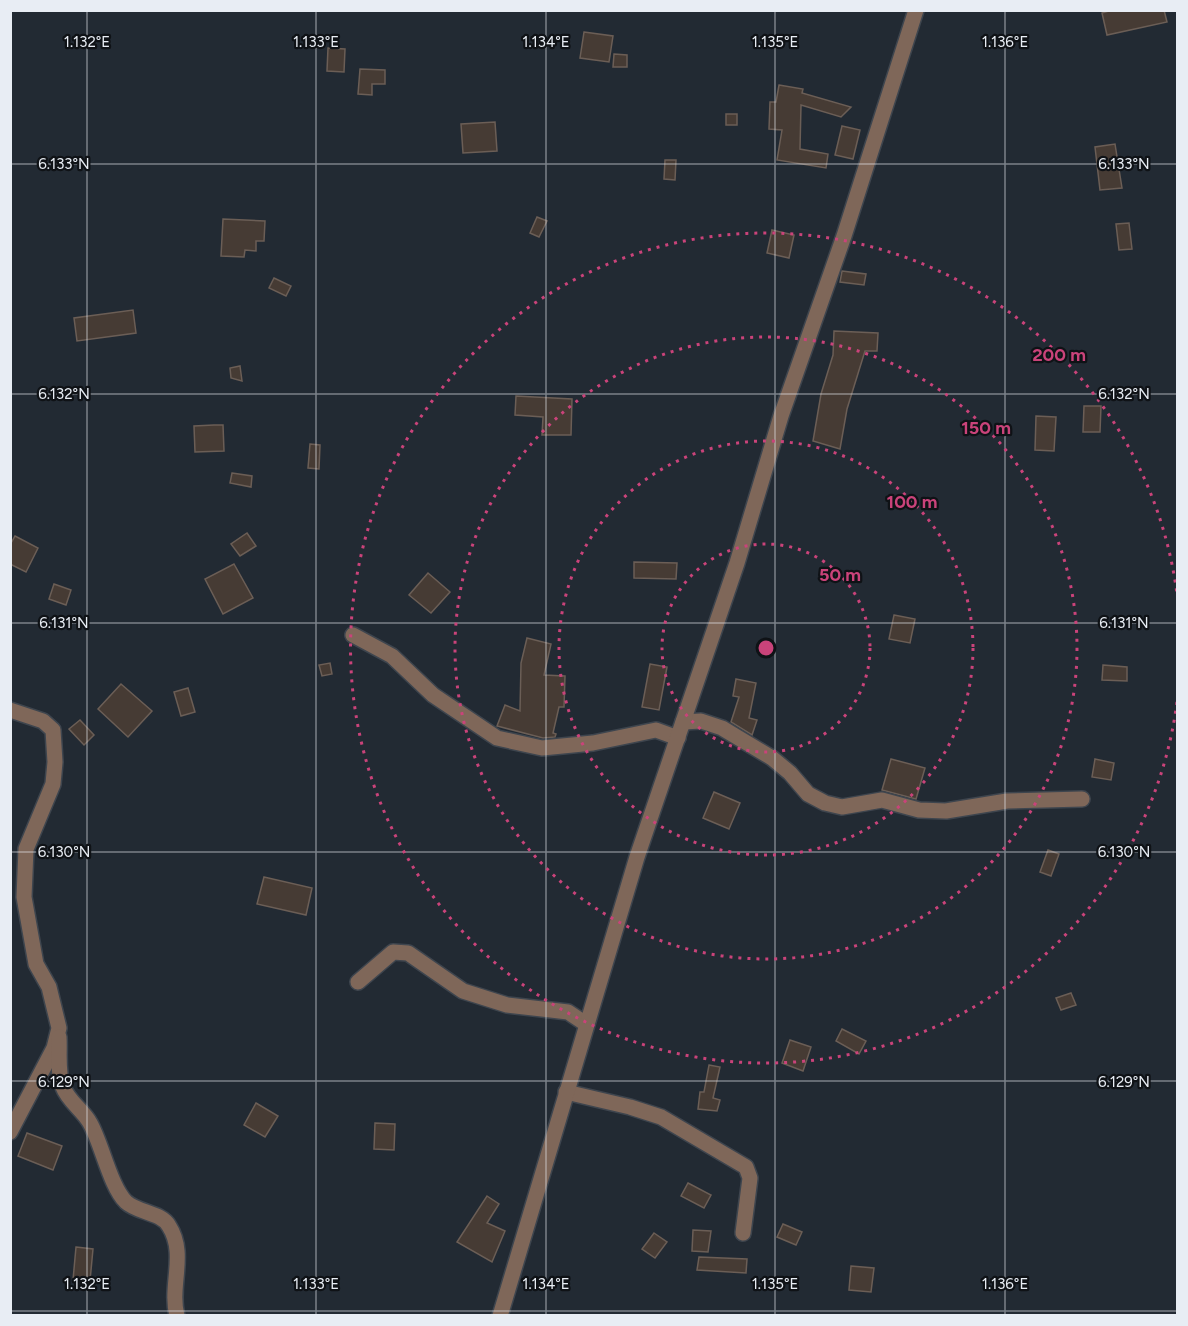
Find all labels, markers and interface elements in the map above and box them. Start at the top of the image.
text: 1.132°E [64,33,110,51]
text: 1.133°E [293,33,339,51]
text: 1.134°E [522,33,570,51]
text: 1.135°E [752,33,798,51]
text: 1.136°E [982,33,1028,51]
text: 6.133°N [38,155,90,173]
text: 6.133°N [1098,155,1150,173]
text: 200 m [1032,344,1086,366]
text: 6.132°N [38,385,90,403]
text: 6.132°N [1098,385,1150,403]
text: 150 m [961,417,1011,439]
text: 100 m [887,491,937,513]
text: 50 m [819,564,861,586]
text: 6.131°N [39,614,89,632]
text: 6.131°N [1099,614,1149,632]
centre of rings [756,638,776,658]
text: 6.130°N [38,843,90,861]
text: 6.130°N [1098,843,1150,861]
text: 6.129°N [38,1073,90,1091]
text: 6.129°N [1098,1073,1150,1091]
text: 1.132°E [64,1275,110,1293]
text: 1.133°E [293,1275,339,1293]
text: 1.134°E [522,1275,570,1293]
text: 1.135°E [752,1275,798,1293]
text: 1.136°E [982,1275,1028,1293]

